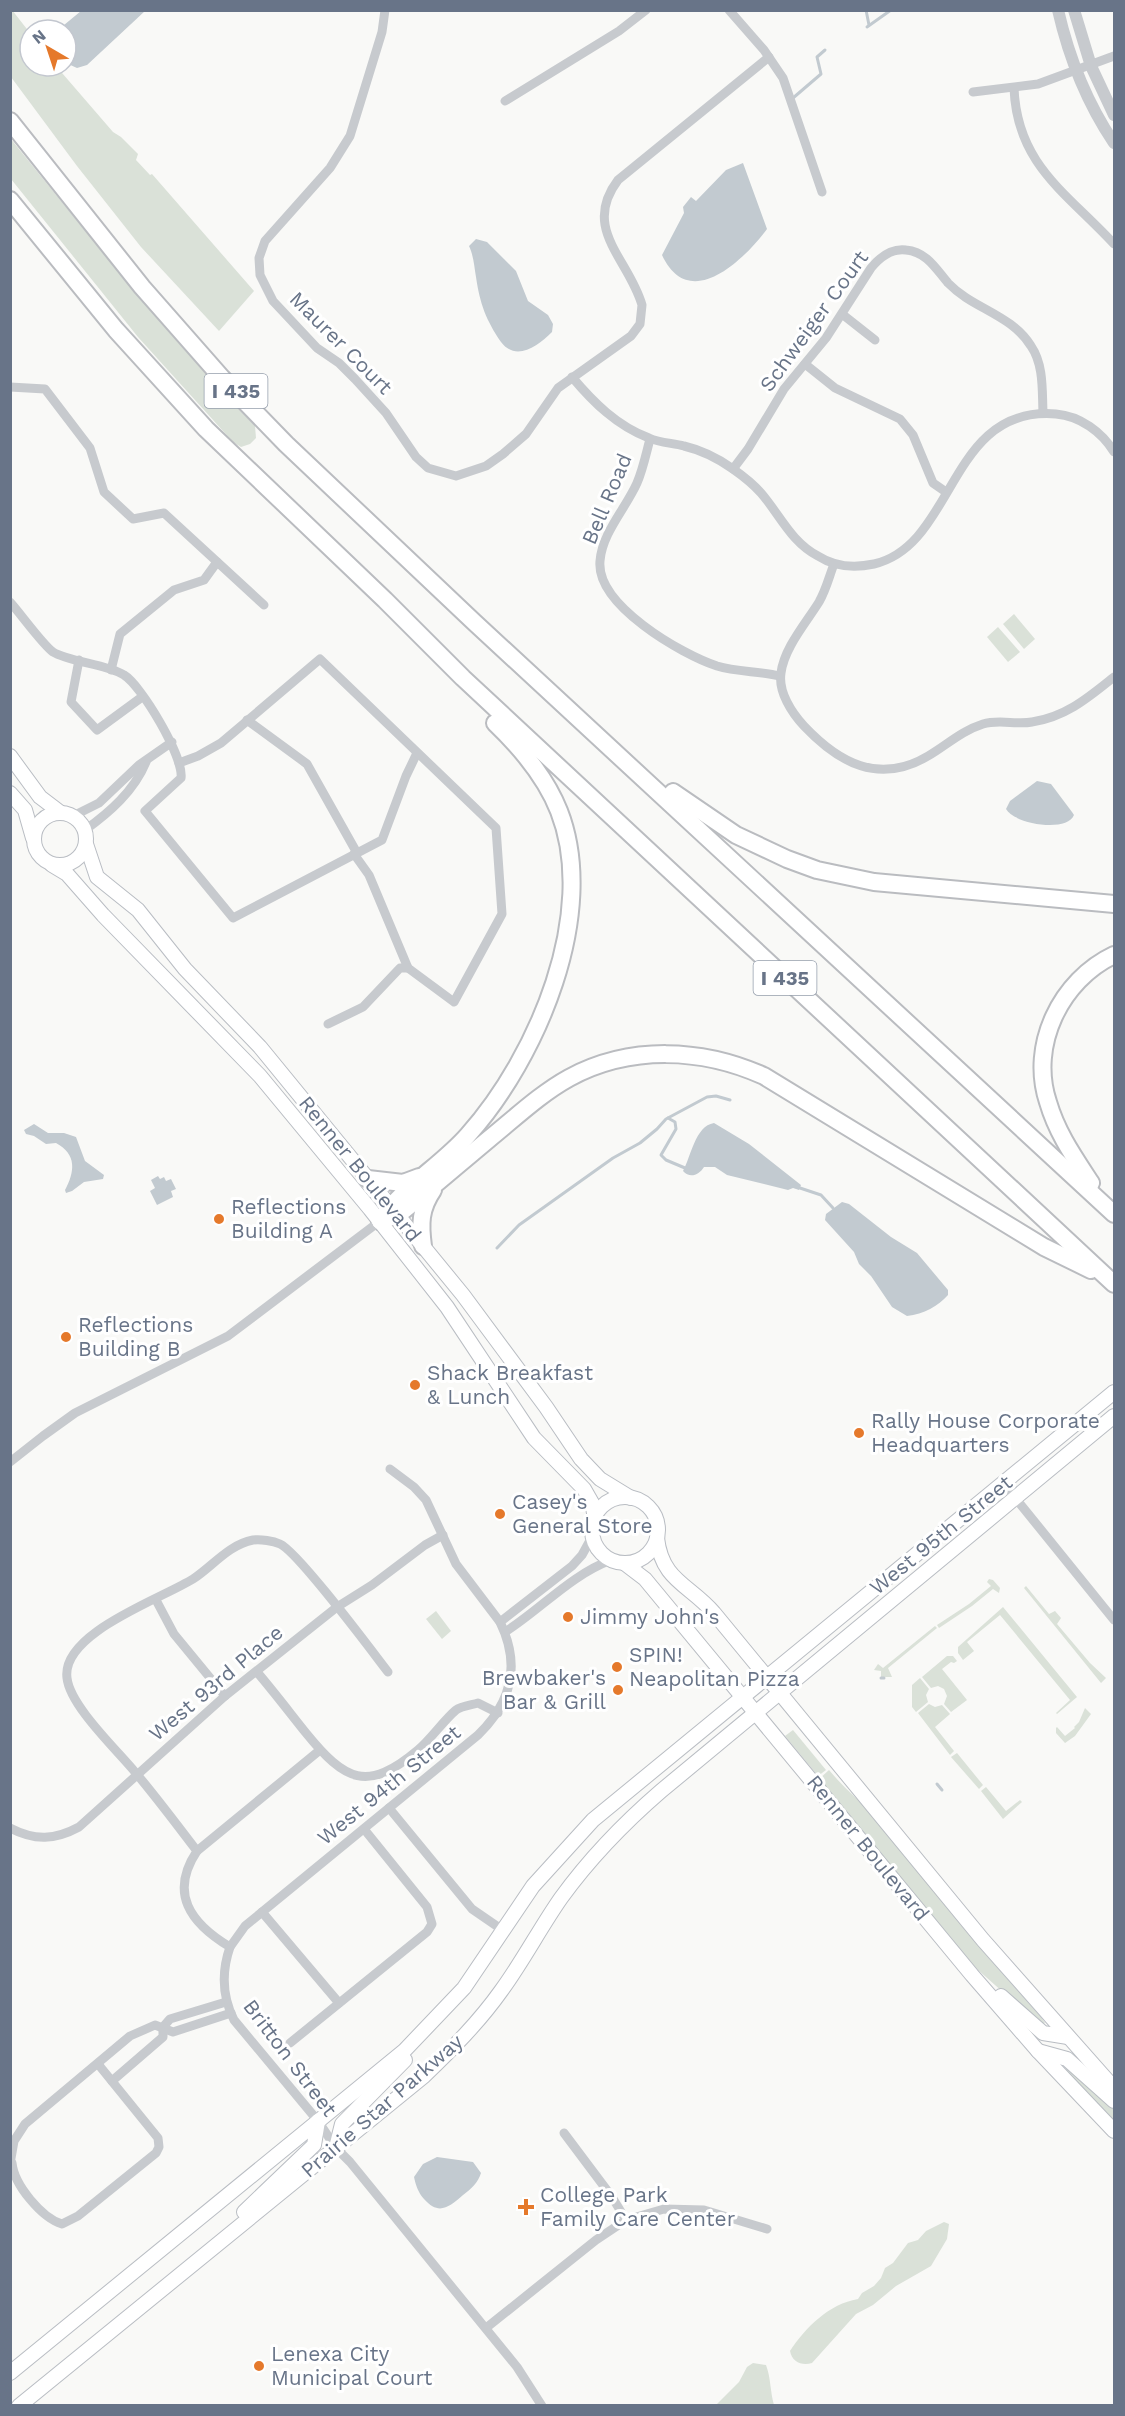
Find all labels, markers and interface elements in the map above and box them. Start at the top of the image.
north arrow [18,18,78,78]
text: N [28,26,49,48]
street label: Schweiger Court [754,245,873,396]
street label: Maurer Court [285,286,398,399]
road number: I 435 [204,374,268,408]
street label: Bell Road [576,450,637,548]
road number: I 435 [754,961,816,995]
street label: Renner Boulevard [294,1091,427,1247]
place label: Reflections Building A [231,1194,346,1243]
marker: Reflections Building A [212,1212,226,1226]
place label: Reflections Building B [78,1312,193,1361]
marker: Reflections Building B [59,1330,73,1344]
place label: Shack Breakfast & Lunch [427,1360,593,1409]
marker: Shack Breakfast & Lunch [408,1378,422,1392]
place label: Rally House Corporate Headquarters [871,1408,1100,1457]
marker: Rally House Corporate Headquarters [852,1426,866,1440]
street label: West 95th Street [864,1469,1017,1600]
place label: Casey's General Store [512,1489,653,1538]
marker: Casey's General Store [493,1507,507,1521]
place label: Jimmy John's [580,1604,720,1629]
marker: Jimmy John's [561,1610,575,1624]
street label: West 93rd Place [144,1619,288,1746]
place label: SPIN! Neapolitan Pizza [629,1642,800,1691]
marker: SPIN! Neapolitan Pizza [610,1660,624,1674]
place label: Brewbaker's Bar & Grill [482,1665,607,1714]
marker: Brewbaker's Bar & Grill [611,1683,625,1697]
street label: West 94th Street [312,1719,465,1850]
street label: Renner Boulevard [802,1770,935,1926]
street label: Britton Street [238,1994,343,2121]
street label: Prairie Star Parkway [296,2029,468,2183]
place label: College Park Family Care Center [540,2182,736,2231]
marker: College Park Family Care Center [517,2198,535,2216]
place label: Lenexa City Municipal Court [271,2341,432,2390]
marker: Lenexa City Municipal Court [252,2359,266,2373]

